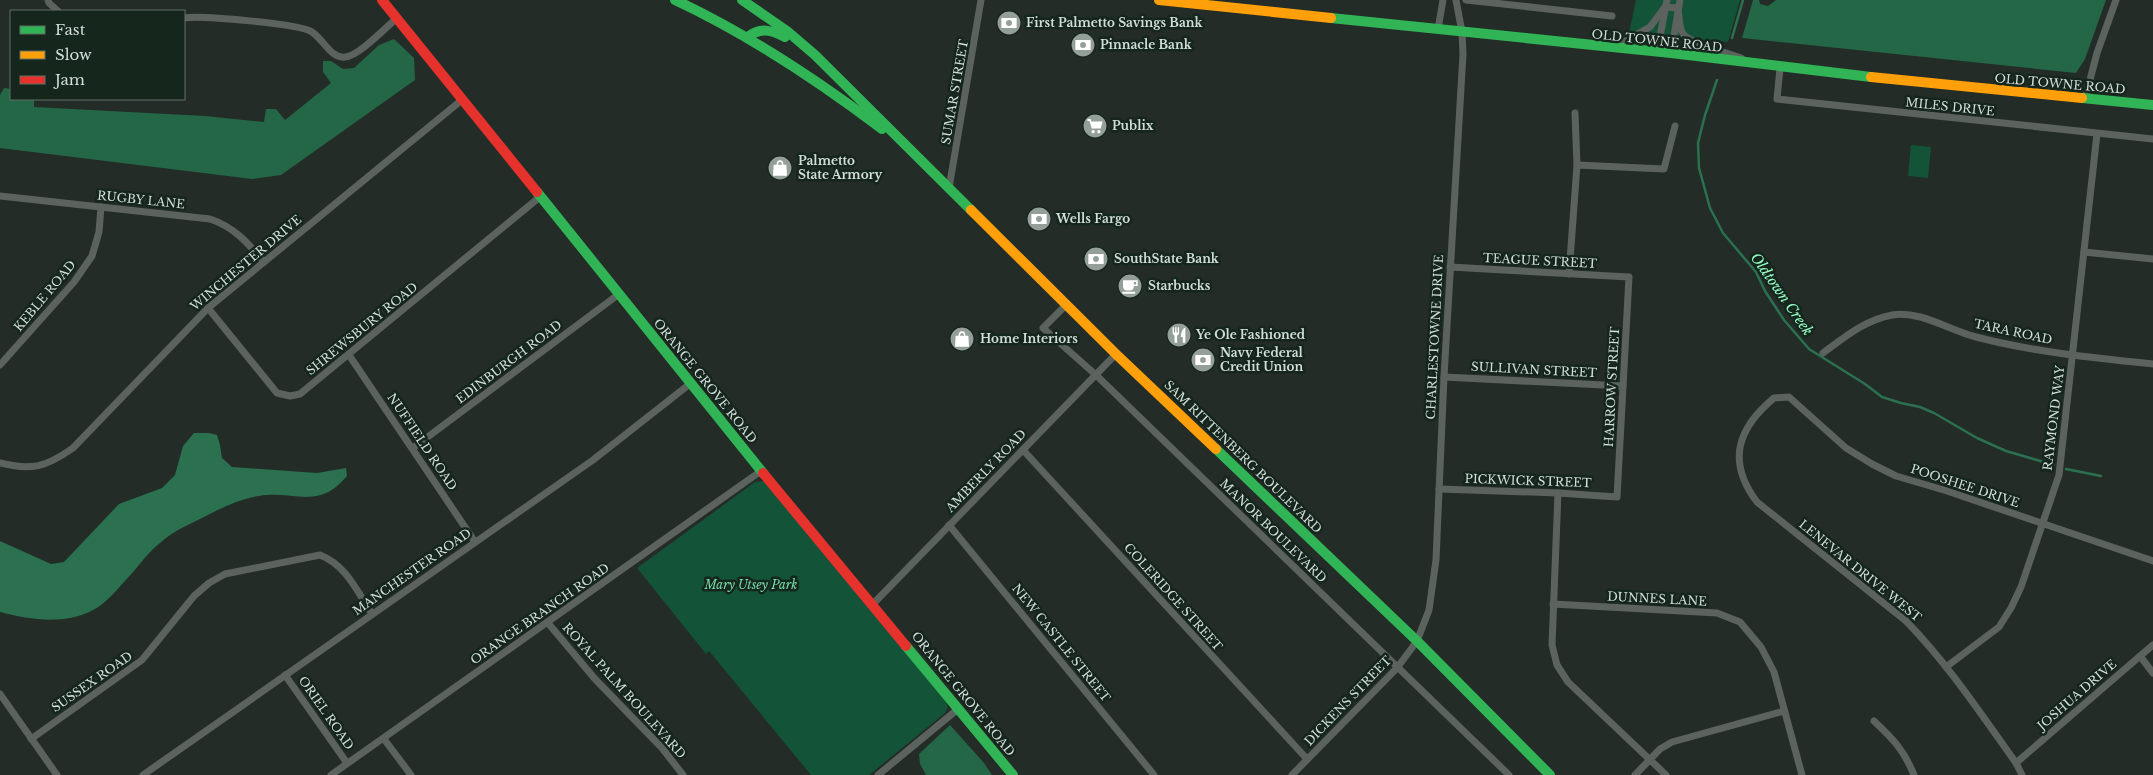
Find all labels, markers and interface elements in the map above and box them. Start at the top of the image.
legend [10,10,185,100]
bank icon: First Palmetto Savings Bank [996,10,1022,36]
place label: First Palmetto Savings Bank [1026,15,1204,30]
text: Fast [55,20,86,39]
street label: OLD TOWNE ROAD [1591,26,1723,55]
bank icon: Pinnacle Bank [1070,32,1096,58]
place label: Pinnacle Bank [1100,37,1193,52]
street label: SUMAR STREET [938,38,971,146]
text: Slow [55,45,92,64]
text: Jam [53,70,85,89]
street label: OLD TOWNE ROAD [1994,70,2126,97]
street label: MILES DRIVE [1905,94,1996,119]
supermarket icon: Publix [1082,113,1108,139]
place label: Publix [1112,118,1154,133]
place label: Palmetto State Armory [798,153,883,182]
shop icon: Palmetto State Armory [767,155,793,181]
street label: RUGBY LANE [97,187,186,212]
bank icon: Wells Fargo [1026,206,1052,232]
street label: WINCHESTER DRIVE [186,211,305,314]
place label: Wells Fargo [1055,211,1130,226]
bank icon: SouthState Bank [1083,246,1109,272]
water label: Oldtown Creek [1747,249,1817,339]
street label: TEAGUE STREET [1483,250,1598,271]
place label: SouthState Bank [1114,251,1220,266]
street label: CHARLESTOWNE DRIVE [1423,254,1446,420]
street label: KEBLE ROAD [11,257,79,334]
cafe icon: Starbucks [1117,273,1143,299]
place label: Starbucks [1148,278,1211,293]
street label: SHREWSBURY ROAD [303,279,420,378]
street label: ORANGE GROVE ROAD [651,316,760,446]
street label: TARA ROAD [1973,316,2054,347]
street label: EDINBURGH ROAD [453,317,565,406]
restaurant icon: Ye Ole Fashioned [1166,322,1192,348]
shop icon: Home Interiors [949,326,975,352]
street label: HARROW STREET [1601,326,1622,448]
place label: Ye Ole Fashioned [1195,327,1306,342]
place label: Home Interiors [980,331,1078,346]
place label: Navy Federal Credit Union [1220,345,1304,374]
bank icon: Navy Federal Credit Union [1190,347,1216,373]
street label: SULLIVAN STREET [1471,359,1598,380]
street label: RAYMOND WAY [2040,364,2067,471]
street label: SAM RITTENBERG BOULEVARD [1161,377,1325,536]
street label: NUFFIELD ROAD [384,390,460,493]
street label: AMBERLY ROAD [942,426,1029,516]
street label: POOSHEE DRIVE [1909,461,2022,510]
street label: PICKWICK STREET [1464,471,1592,490]
street label: MANOR BOULEVARD [1217,476,1330,586]
street label: LENEVAR DRIVE WEST [1796,517,1925,625]
street label: MANCHESTER ROAD [350,525,474,618]
street label: COLERIDGE STREET [1121,540,1226,654]
street label: ORANGE BRANCH ROAD [467,560,612,667]
park label: Mary Utsey Park [704,577,797,592]
street label: NEW CASTLE STREET [1009,581,1114,705]
street label: DUNNES LANE [1607,588,1708,609]
street label: ROYAL PALM BOULEVARD [560,620,689,762]
street label: ORANGE GROVE ROAD [909,629,1018,759]
street label: SUSSEX ROAD [48,648,135,715]
street label: DICKENS STREET [1301,652,1395,749]
street label: JOSHUA DRIVE [2033,656,2119,734]
street label: ORIEL ROAD [296,673,357,752]

